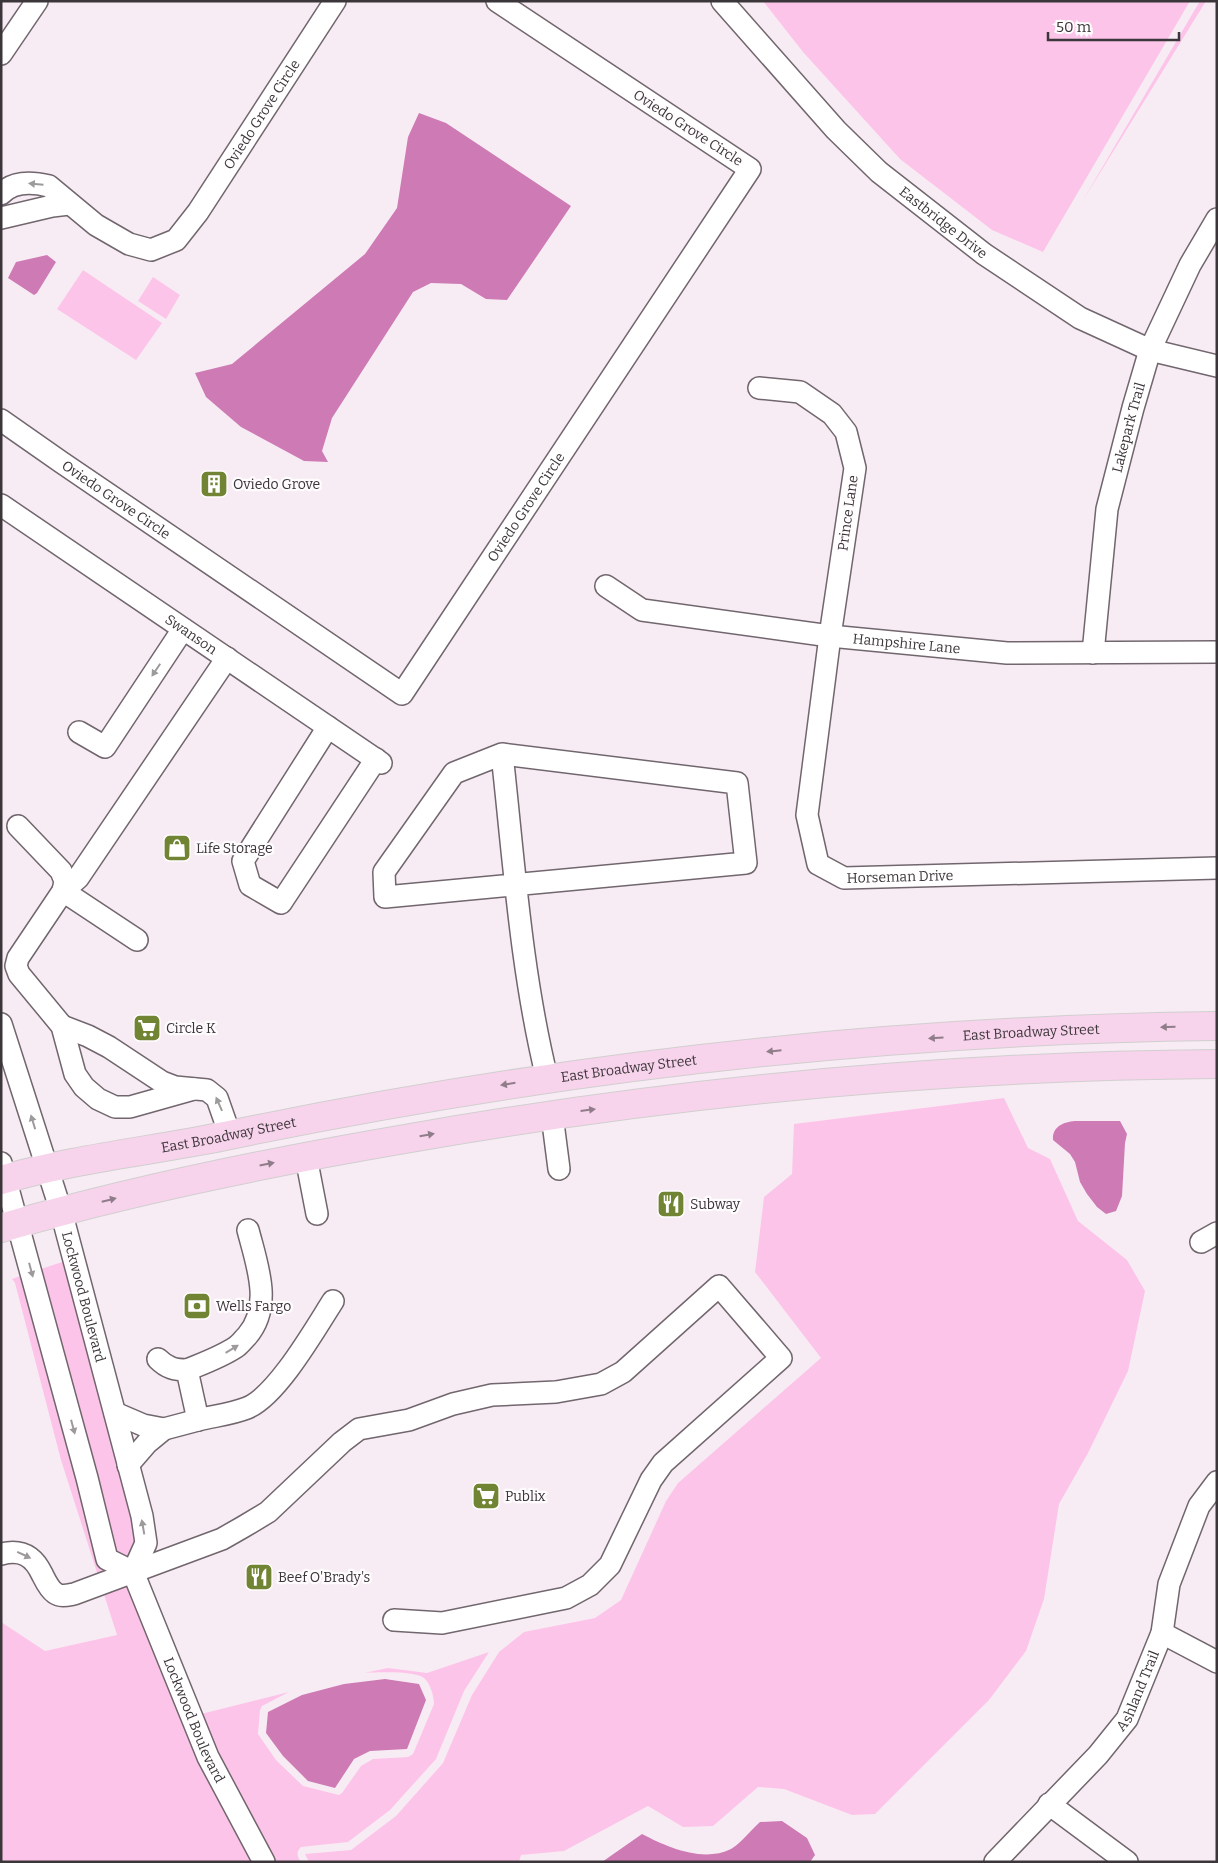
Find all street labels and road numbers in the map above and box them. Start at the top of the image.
street label: Oviedo Grove Circle [220,56,303,172]
street label: Oviedo Grove Circle [630,86,746,170]
street label: Eastbridge Drive [896,183,991,262]
street label: Lakepark Trail [1108,380,1149,474]
street label: Oviedo Grove Circle [484,449,568,565]
street label: Oviedo Grove Circle [59,457,174,542]
street label: Prince Lane [834,474,862,552]
street label: Swanson [162,611,221,658]
street label: Hampshire Lane [852,630,961,657]
street label: Horseman Drive [846,867,954,886]
street label: East Broadway Street [962,1020,1100,1044]
street label: East Broadway Street [560,1051,698,1085]
street label: East Broadway Street [160,1113,297,1156]
street label: Lockwood Boulevard [58,1229,109,1364]
street label: Ashland Trail [1112,1648,1163,1734]
street label: Lockwood Boulevard [160,1655,229,1785]

